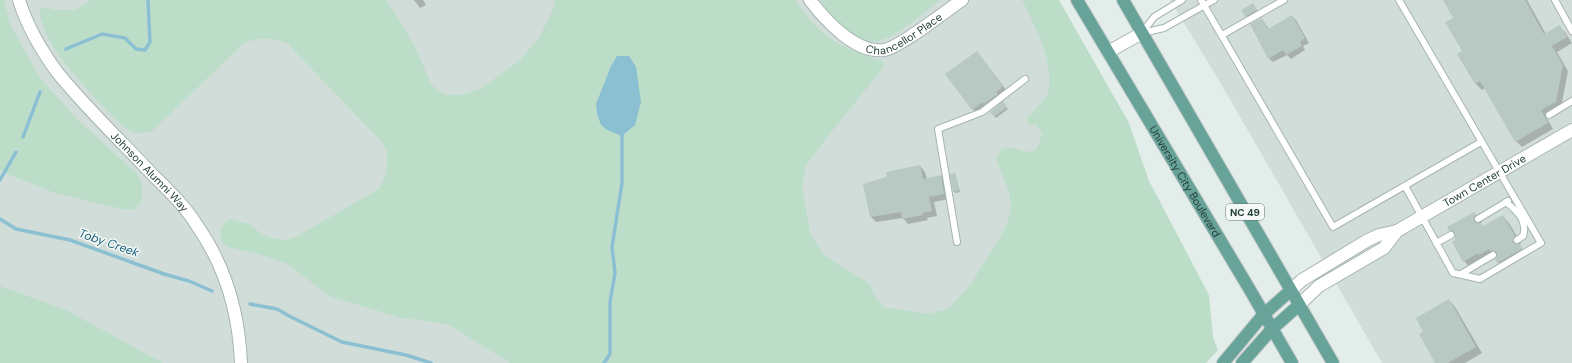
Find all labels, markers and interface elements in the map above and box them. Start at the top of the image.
street label: Chancellor Place [864,10,945,57]
street label: University City Boulevard [1146,123,1224,240]
street label: Johnson Alumni Way [108,129,192,215]
street label: Town Center Drive [1441,151,1528,210]
road number: NC 49 [1226,204,1264,220]
water label: Toby Creek [77,225,142,261]

